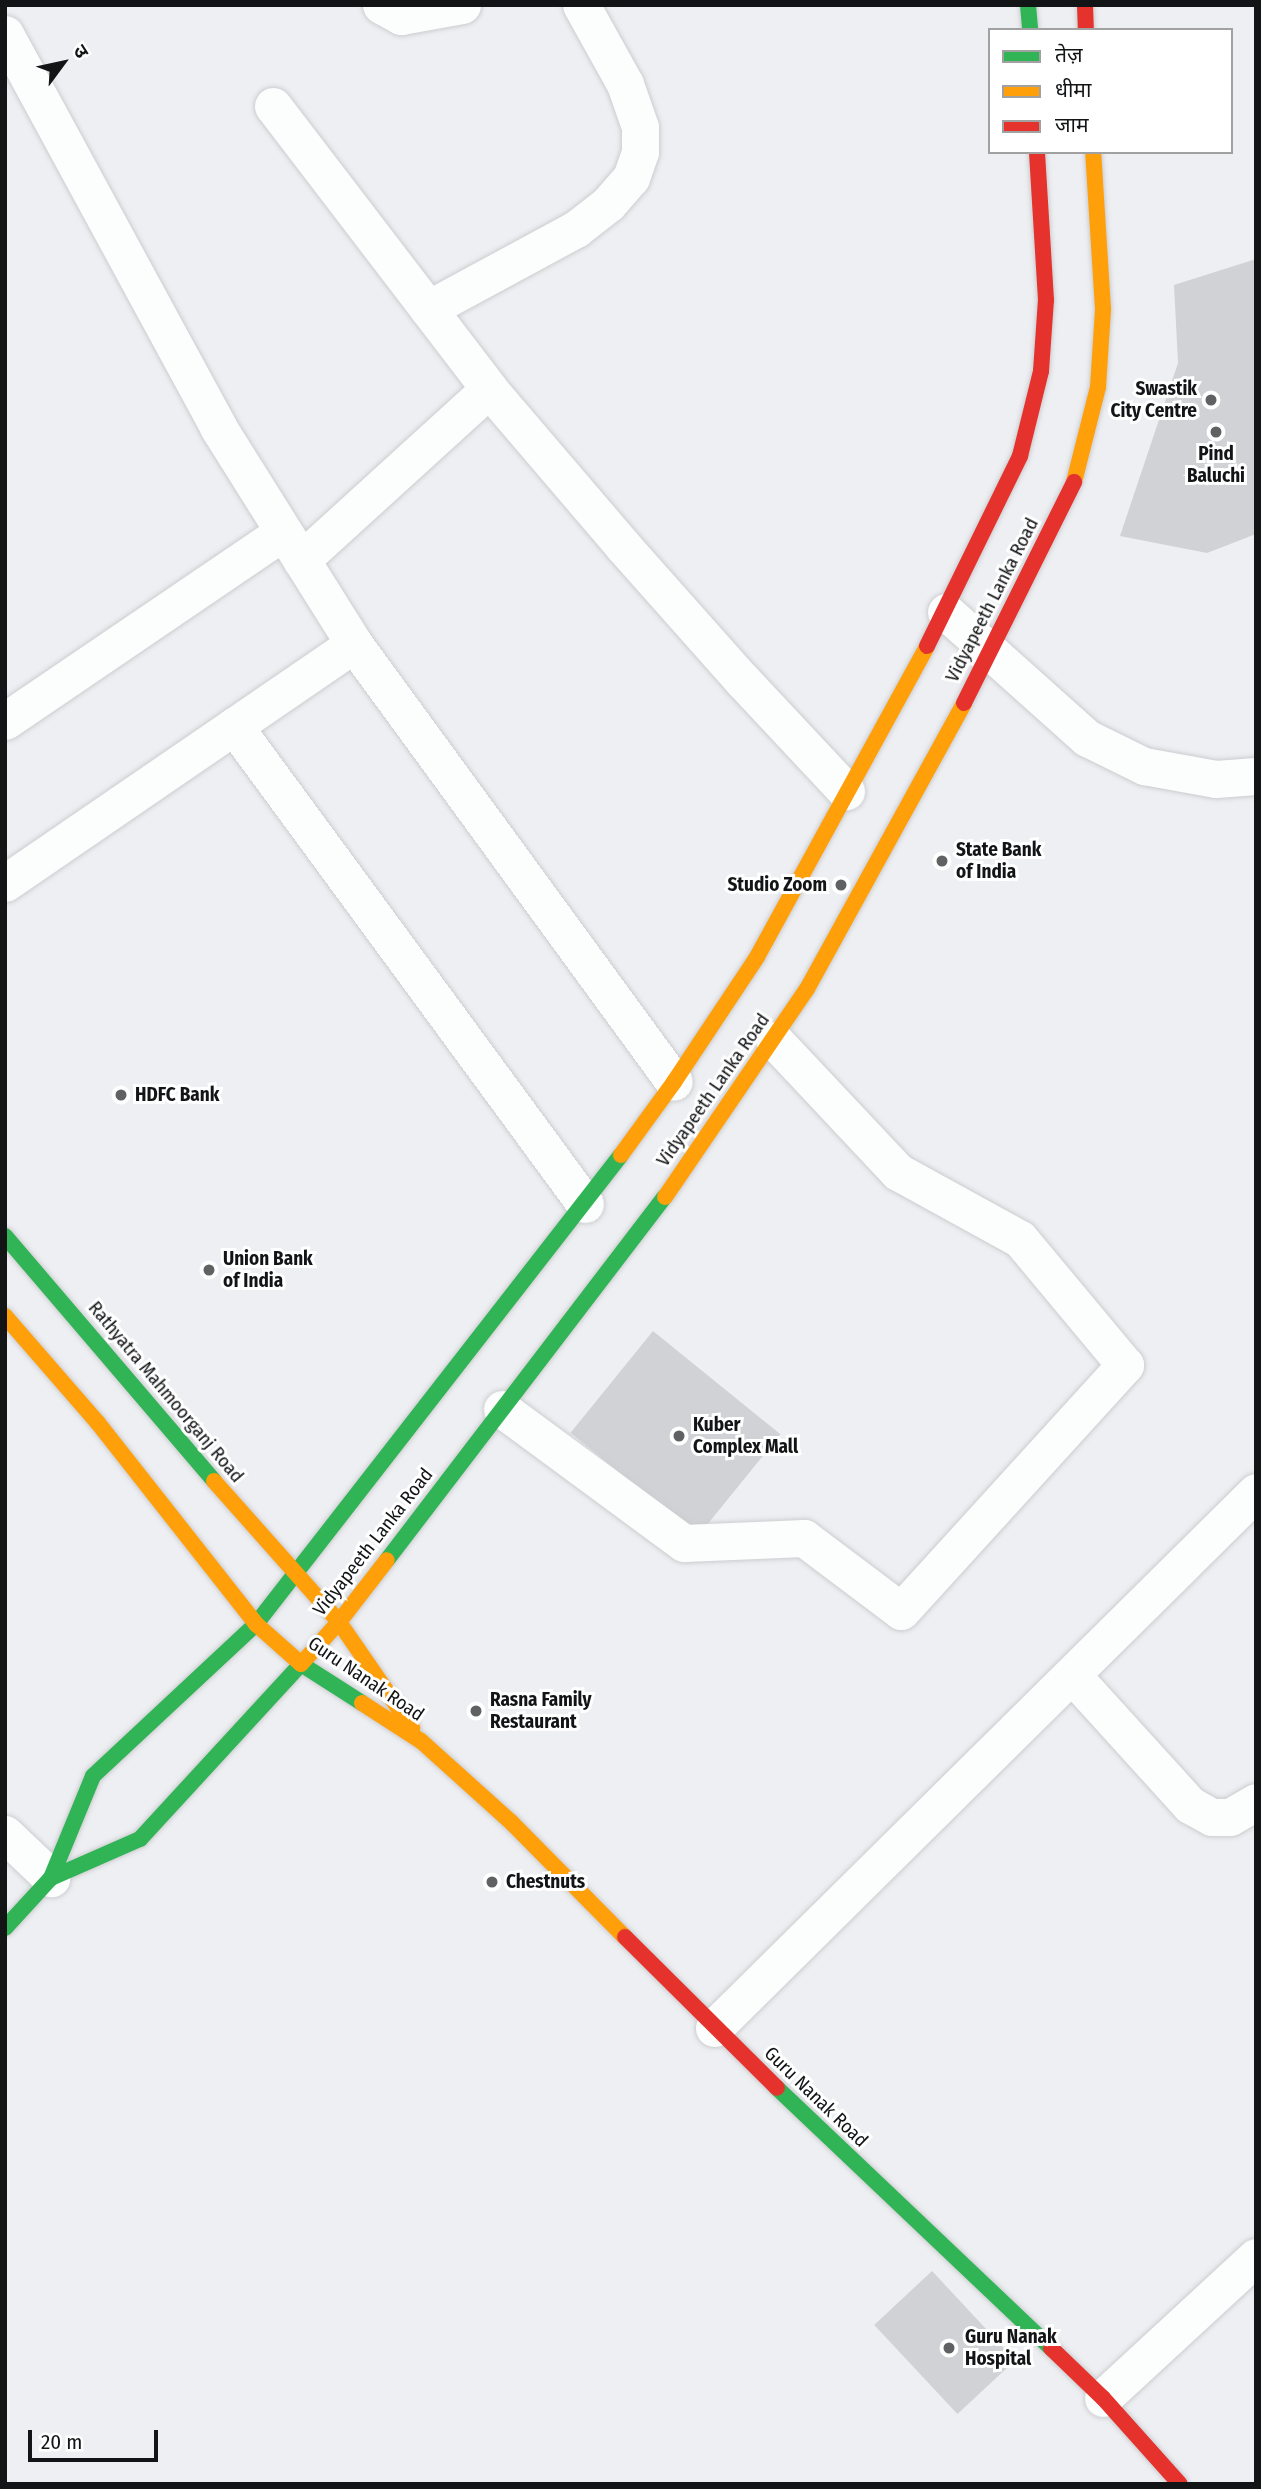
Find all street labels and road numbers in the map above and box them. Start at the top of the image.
street label: Vidyapeeth Lanka Road [941,514,1043,686]
street label: Vidyapeeth Lanka Road [652,1009,774,1171]
street label: Rathyatra Mahmoorganj Road [84,1297,248,1487]
street label: Vidyapeeth Lanka Road [308,1464,438,1620]
street label: Guru Nanak Road [304,1632,428,1726]
street label: Guru Nanak Road [760,2042,872,2152]

